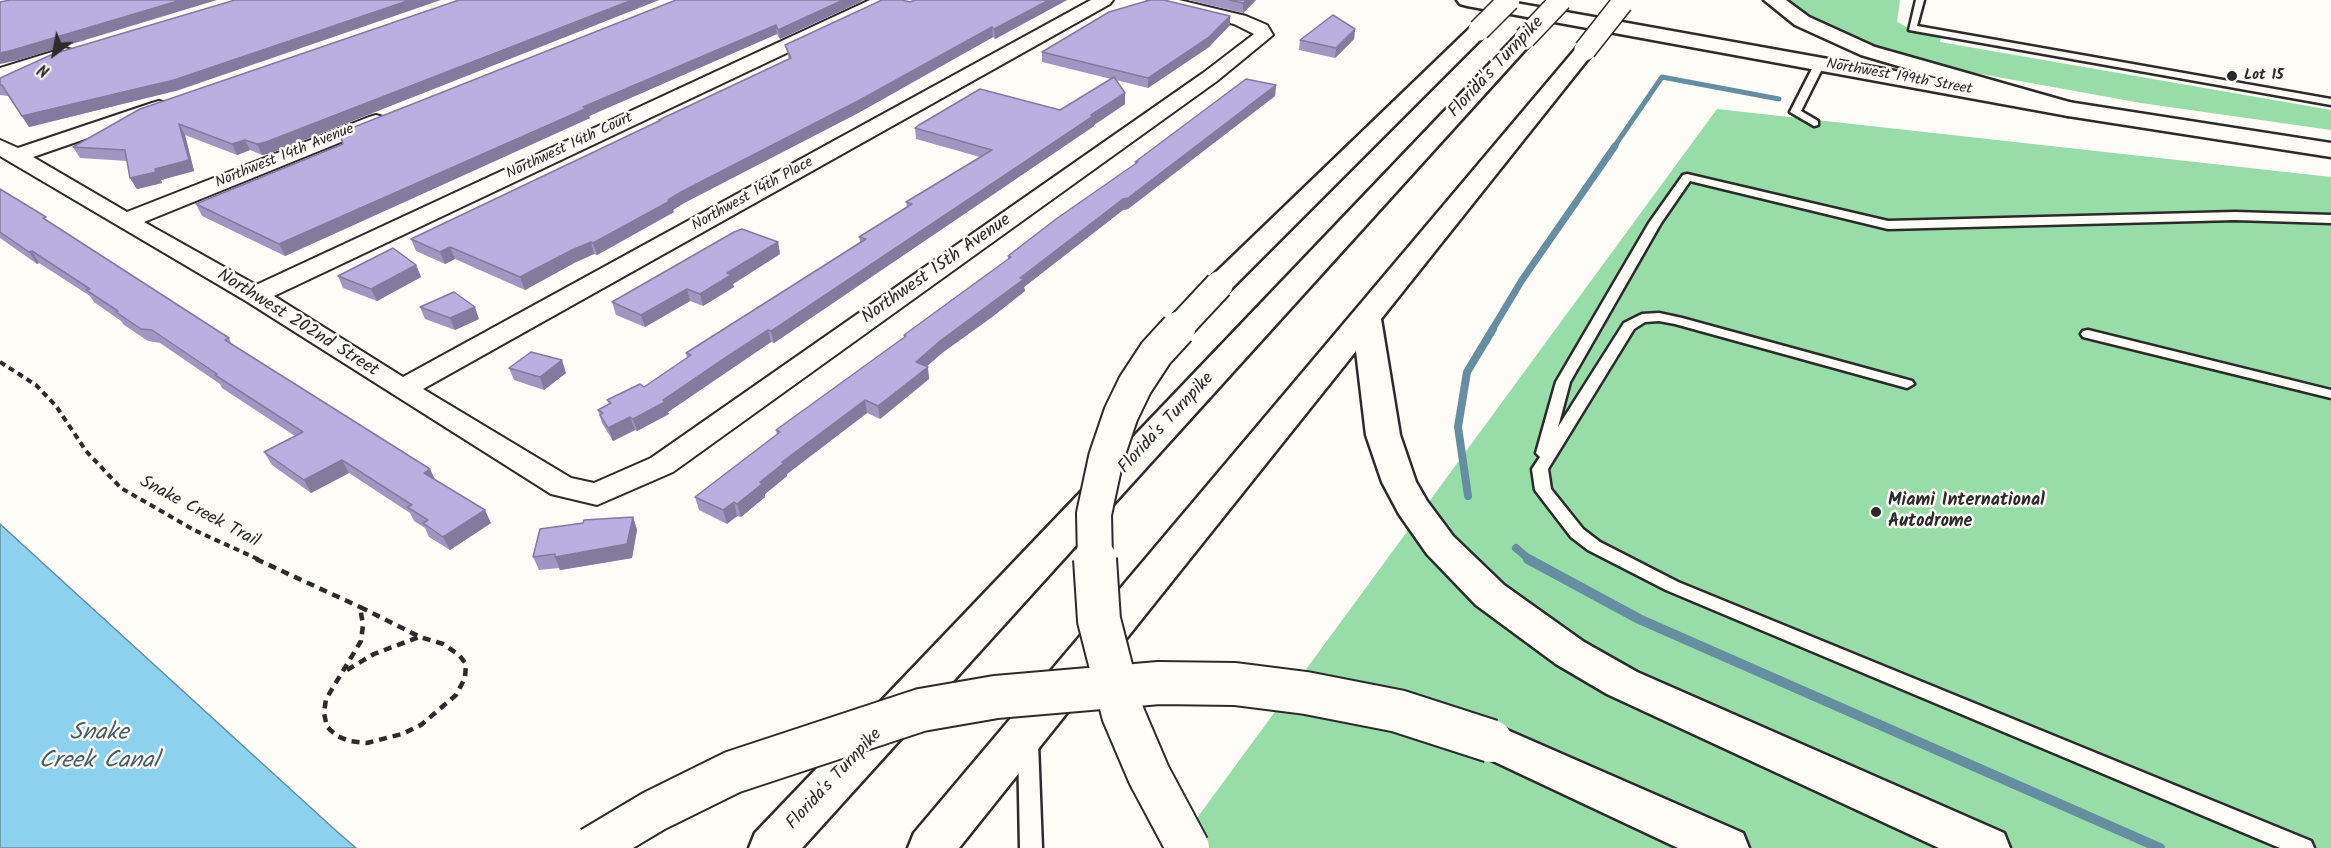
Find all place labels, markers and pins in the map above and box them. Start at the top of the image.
place label: Lot 15 [2244,67,2284,85]
marker: Lot 15 [2225,69,2239,83]
place label: Miami International Autodrome [1888,491,2045,534]
marker: Miami International Autodrome [1869,505,1883,519]

